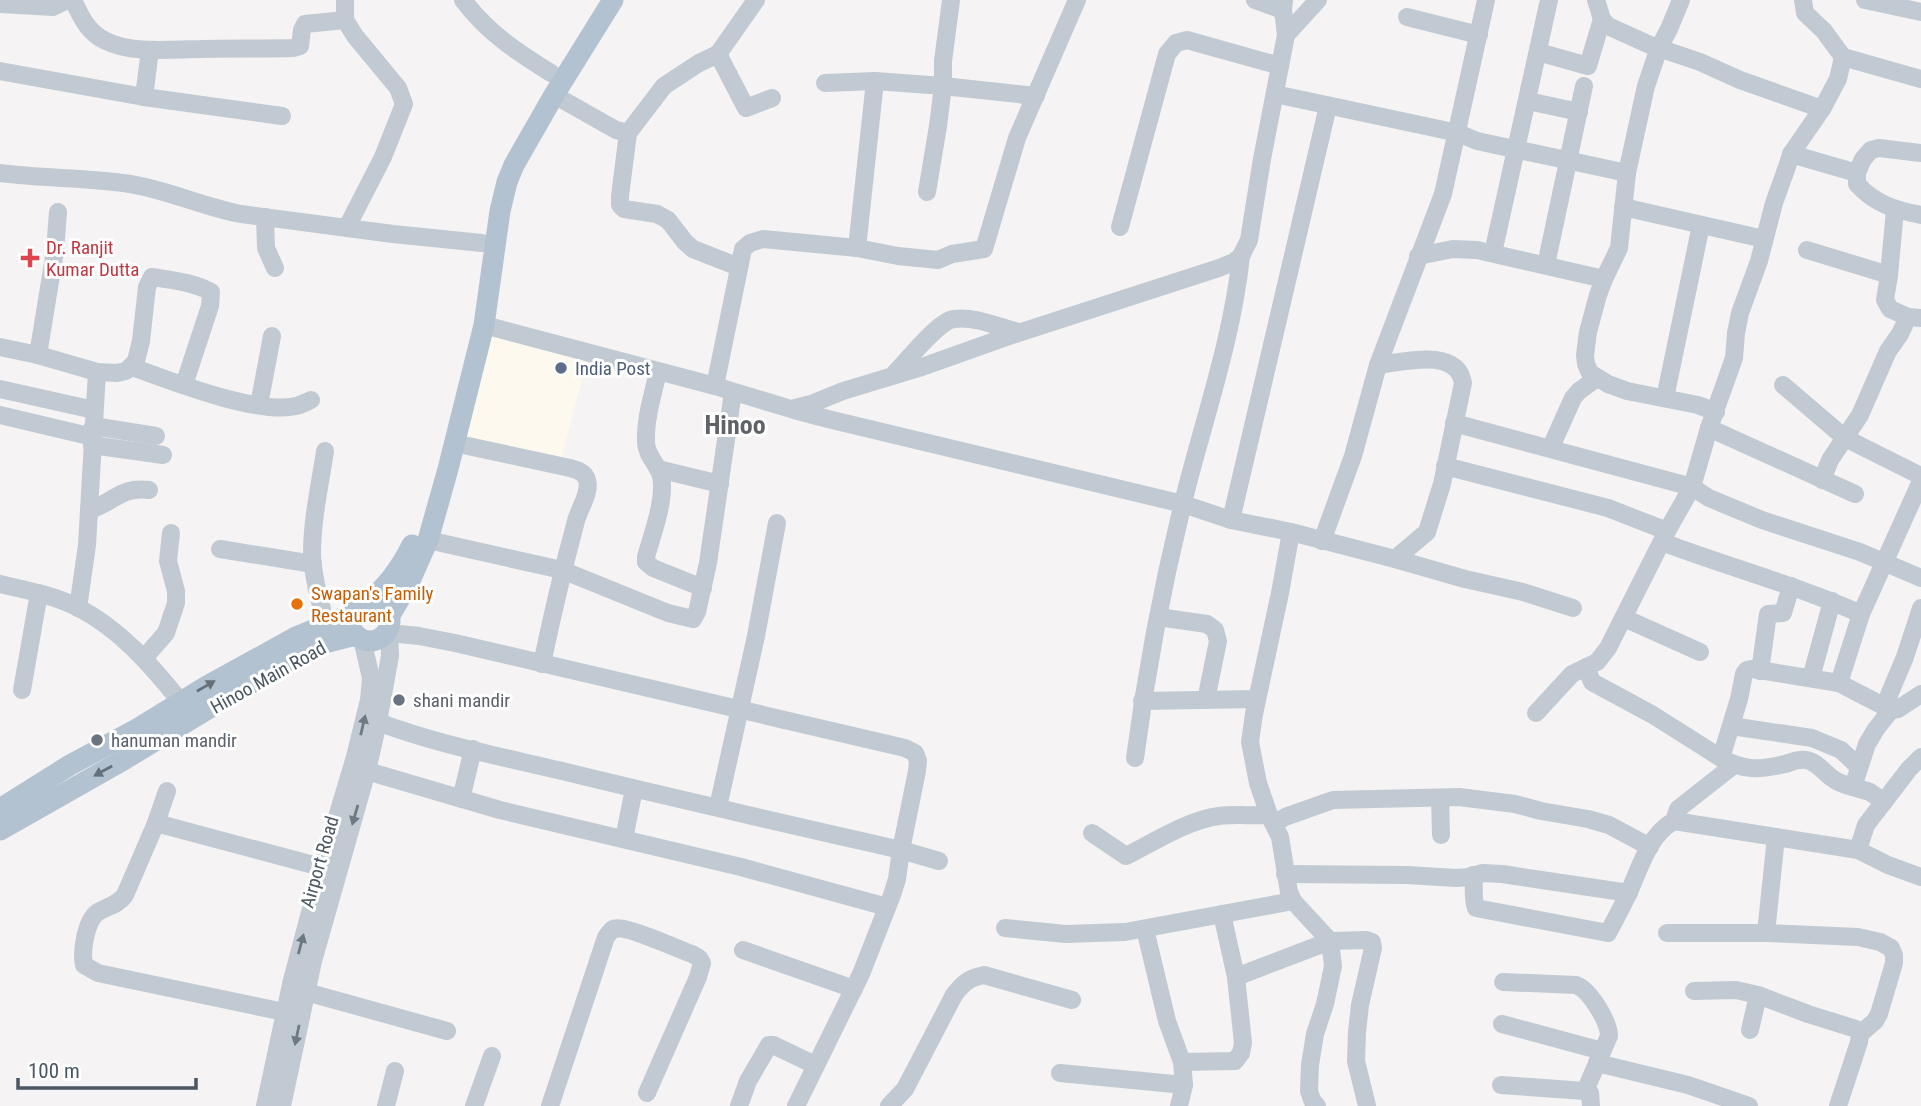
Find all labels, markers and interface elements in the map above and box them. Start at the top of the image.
place label: Dr. Ranjit Kumar Dutta [46,236,139,281]
marker: Dr. Ranjit Kumar Dutta [20,248,40,268]
place label: India Post [575,357,650,380]
marker: India Post [553,360,569,376]
district label: Hinoo [704,410,766,440]
place label: Swapan's Family Restaurant [311,582,434,627]
marker: Swapan's Family Restaurant [289,596,305,612]
street label: Hinoo Main Road [207,636,330,719]
one-way arrow [196,680,216,692]
place label: shani mandir [413,689,510,712]
marker: shani mandir [391,692,407,708]
one-way arrow [358,714,369,736]
place label: hanuman mandir [111,729,237,752]
marker: hanuman mandir [89,732,105,748]
one-way arrow [93,765,113,777]
one-way arrow [349,804,359,825]
street label: Airport Road [295,814,344,911]
one-way arrow [296,933,307,955]
one-way arrow [291,1024,302,1046]
scale bar [18,1046,196,1090]
text: 100 m [28,1059,80,1083]

